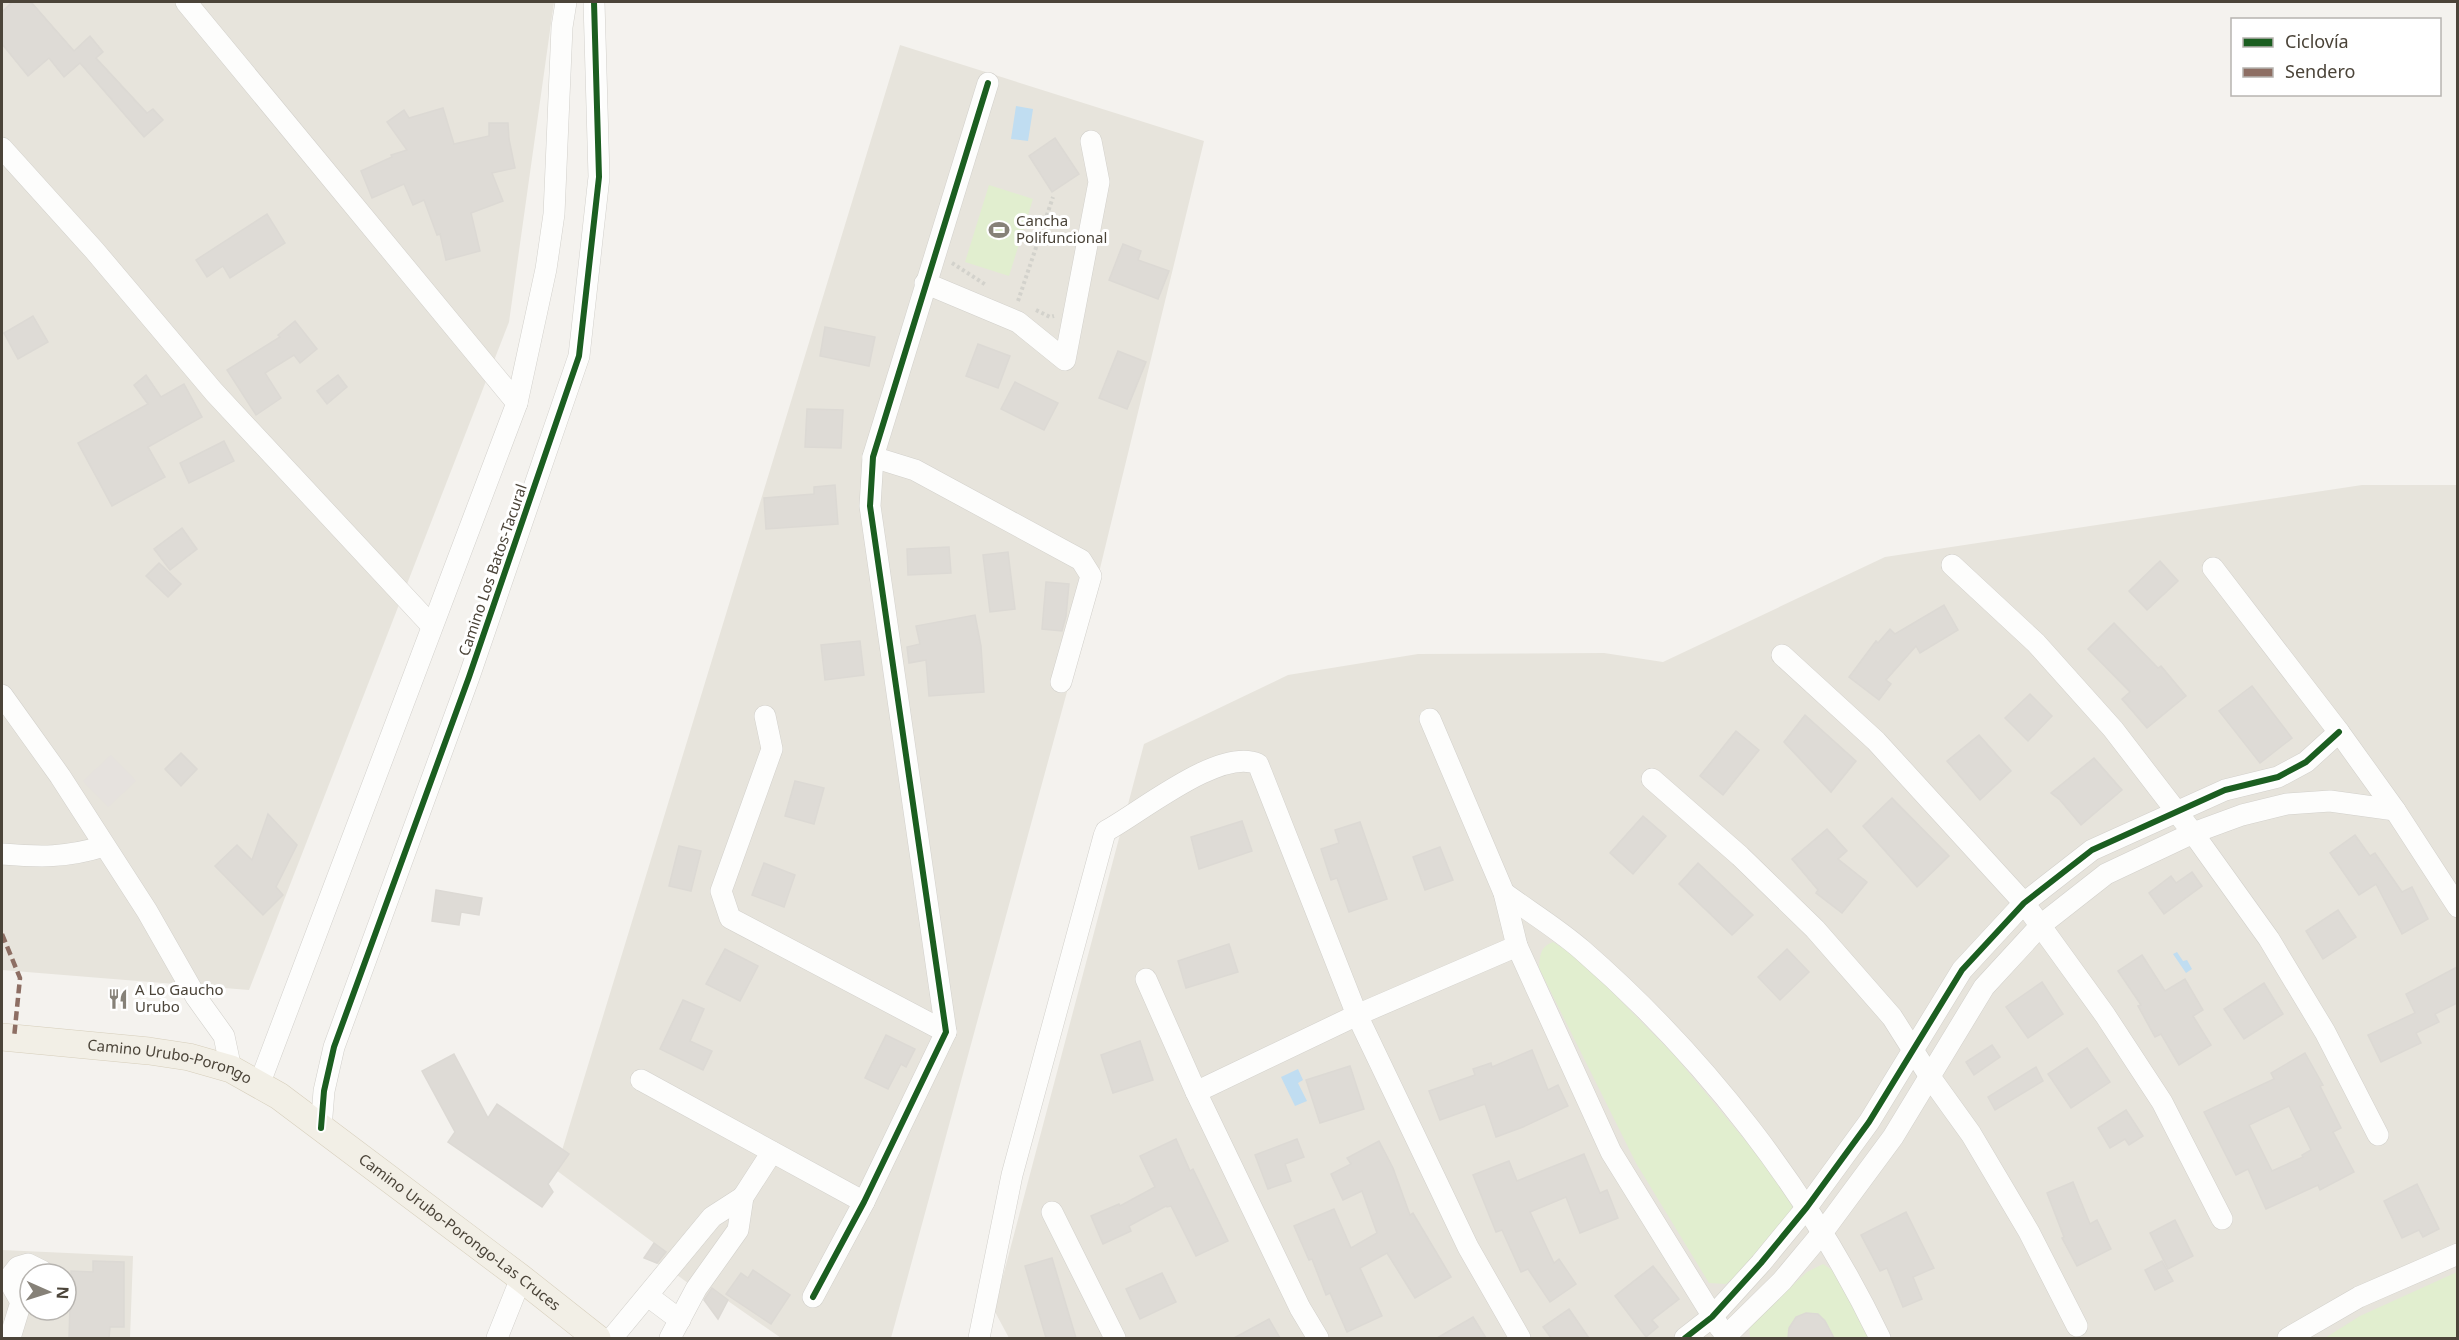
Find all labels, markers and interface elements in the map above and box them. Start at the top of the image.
legend [2231,18,2441,96]
text: Ciclovía [2285,29,2349,53]
text: Sendero [2285,59,2355,83]
place label: Cancha Polifuncional [1016,210,1107,247]
sports icon: Cancha Polifuncional [987,218,1011,242]
street label: Camino Los Batos-Tacural [453,481,531,658]
place label: A Lo Gaucho Urubo [135,979,223,1016]
restaurant icon: A Lo Gaucho Urubo [106,987,130,1011]
street label: Camino Urubo-Porongo [87,1034,256,1088]
street label: Camino Urubo-Porongo-Las Cruces [355,1148,565,1315]
north arrow [18,1262,78,1322]
text: N [52,1286,74,1300]

